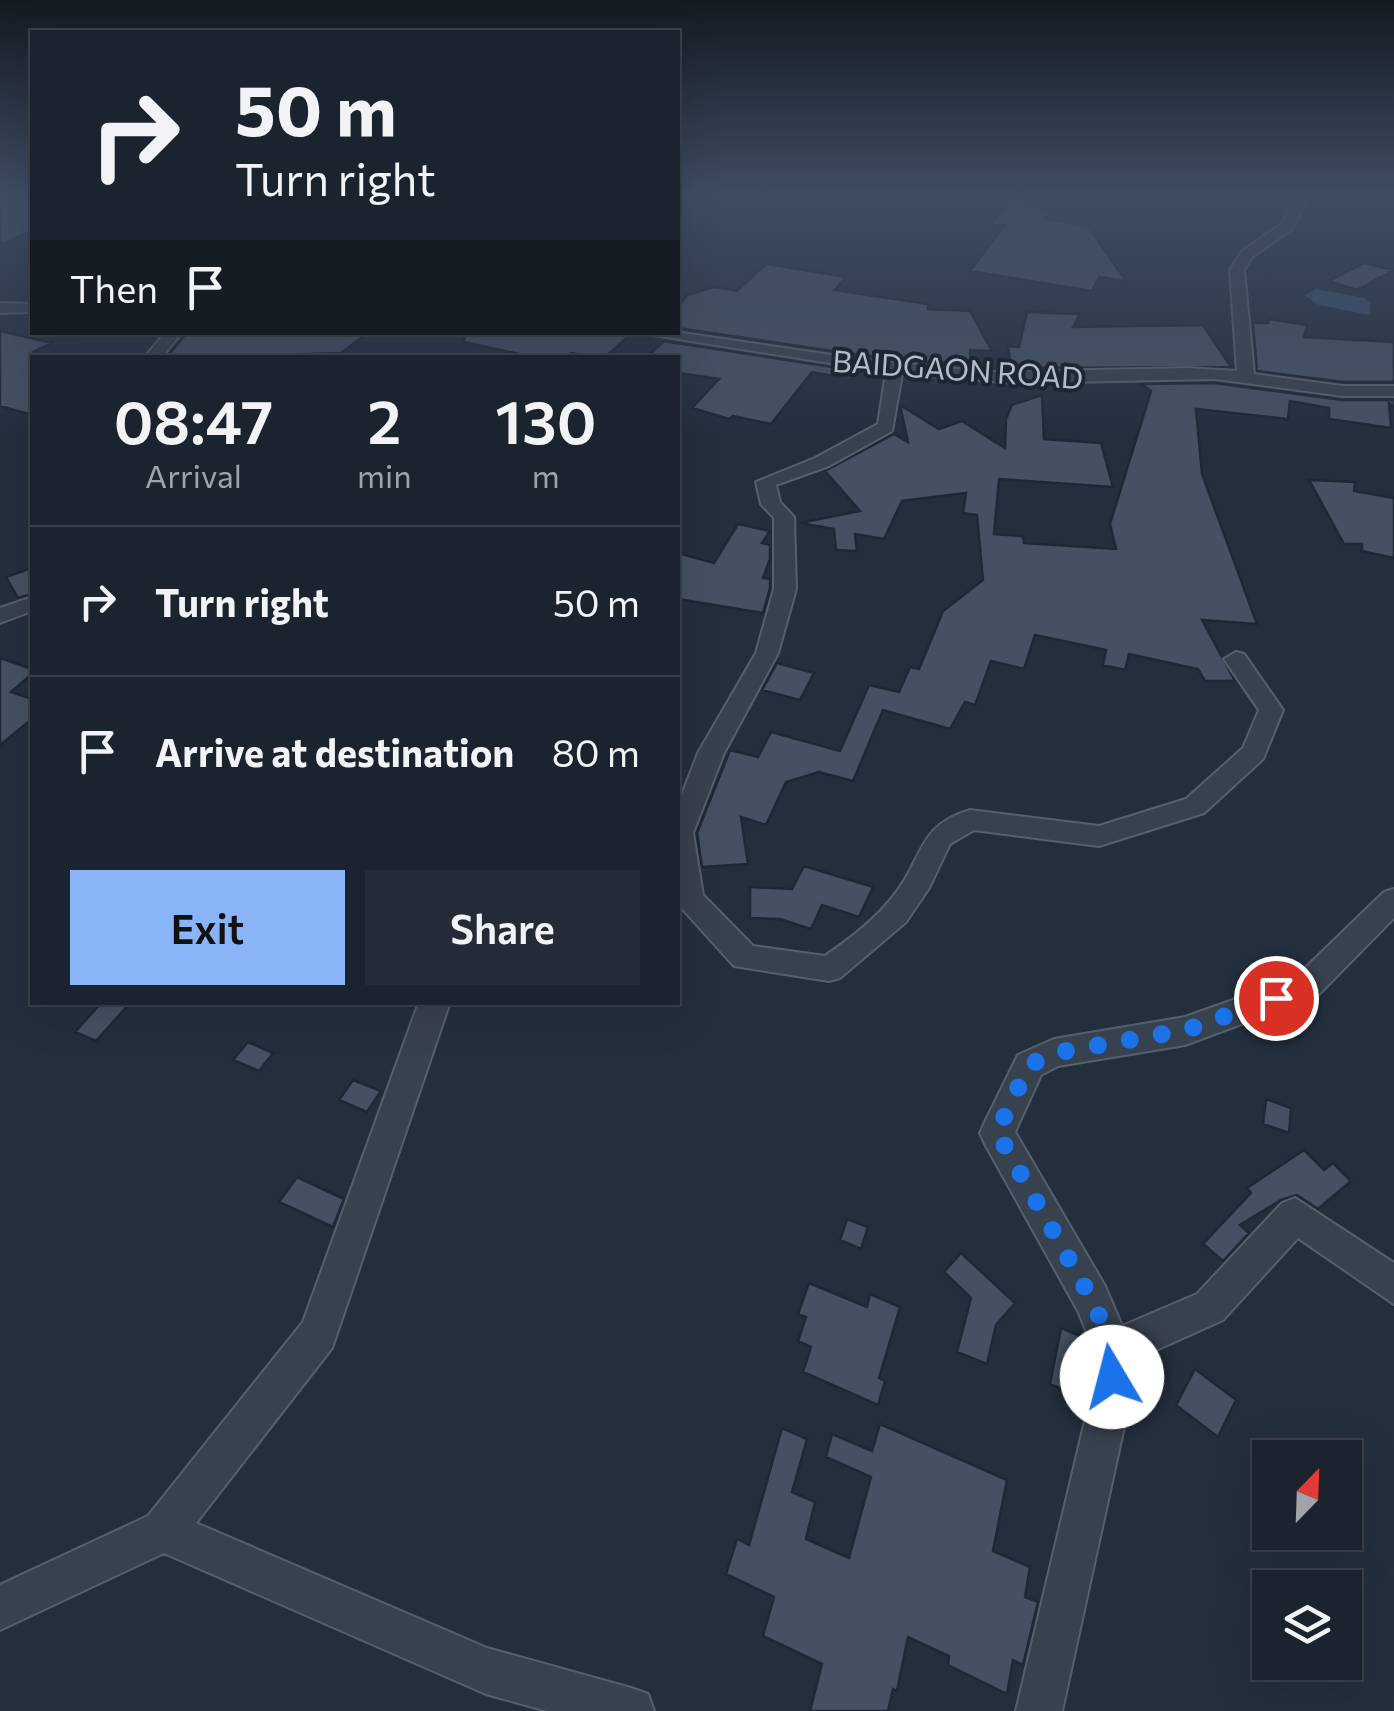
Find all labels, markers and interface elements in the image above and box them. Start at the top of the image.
text: 50 m [235,65,397,150]
icon: right [70,70,200,200]
text: Turn right [235,150,436,205]
icon: arrive [178,260,233,315]
text: Then [70,264,158,311]
street label: BAIDGAON ROAD [831,341,1085,395]
text: 08:47 [114,383,273,456]
text: 2 [367,383,401,456]
text: 130 [495,383,596,456]
text: Arrival [145,455,242,495]
text: min [357,455,412,495]
text: m [532,455,560,495]
icon: right [70,574,125,629]
text: Turn right [155,578,329,625]
text: 50 m [553,578,640,625]
icon: arrive [70,724,125,779]
text: Arrive at destination [155,728,514,775]
text: 80 m [552,728,640,775]
button: Exit [70,870,345,985]
button: Share [365,870,640,985]
pin [1234,956,1319,1041]
icon: arrive [1249,971,1304,1026]
position arrow [1060,1325,1164,1429]
north arrow [1252,1440,1362,1550]
map controls [1252,1440,1362,1680]
button: layers [1252,1570,1362,1680]

